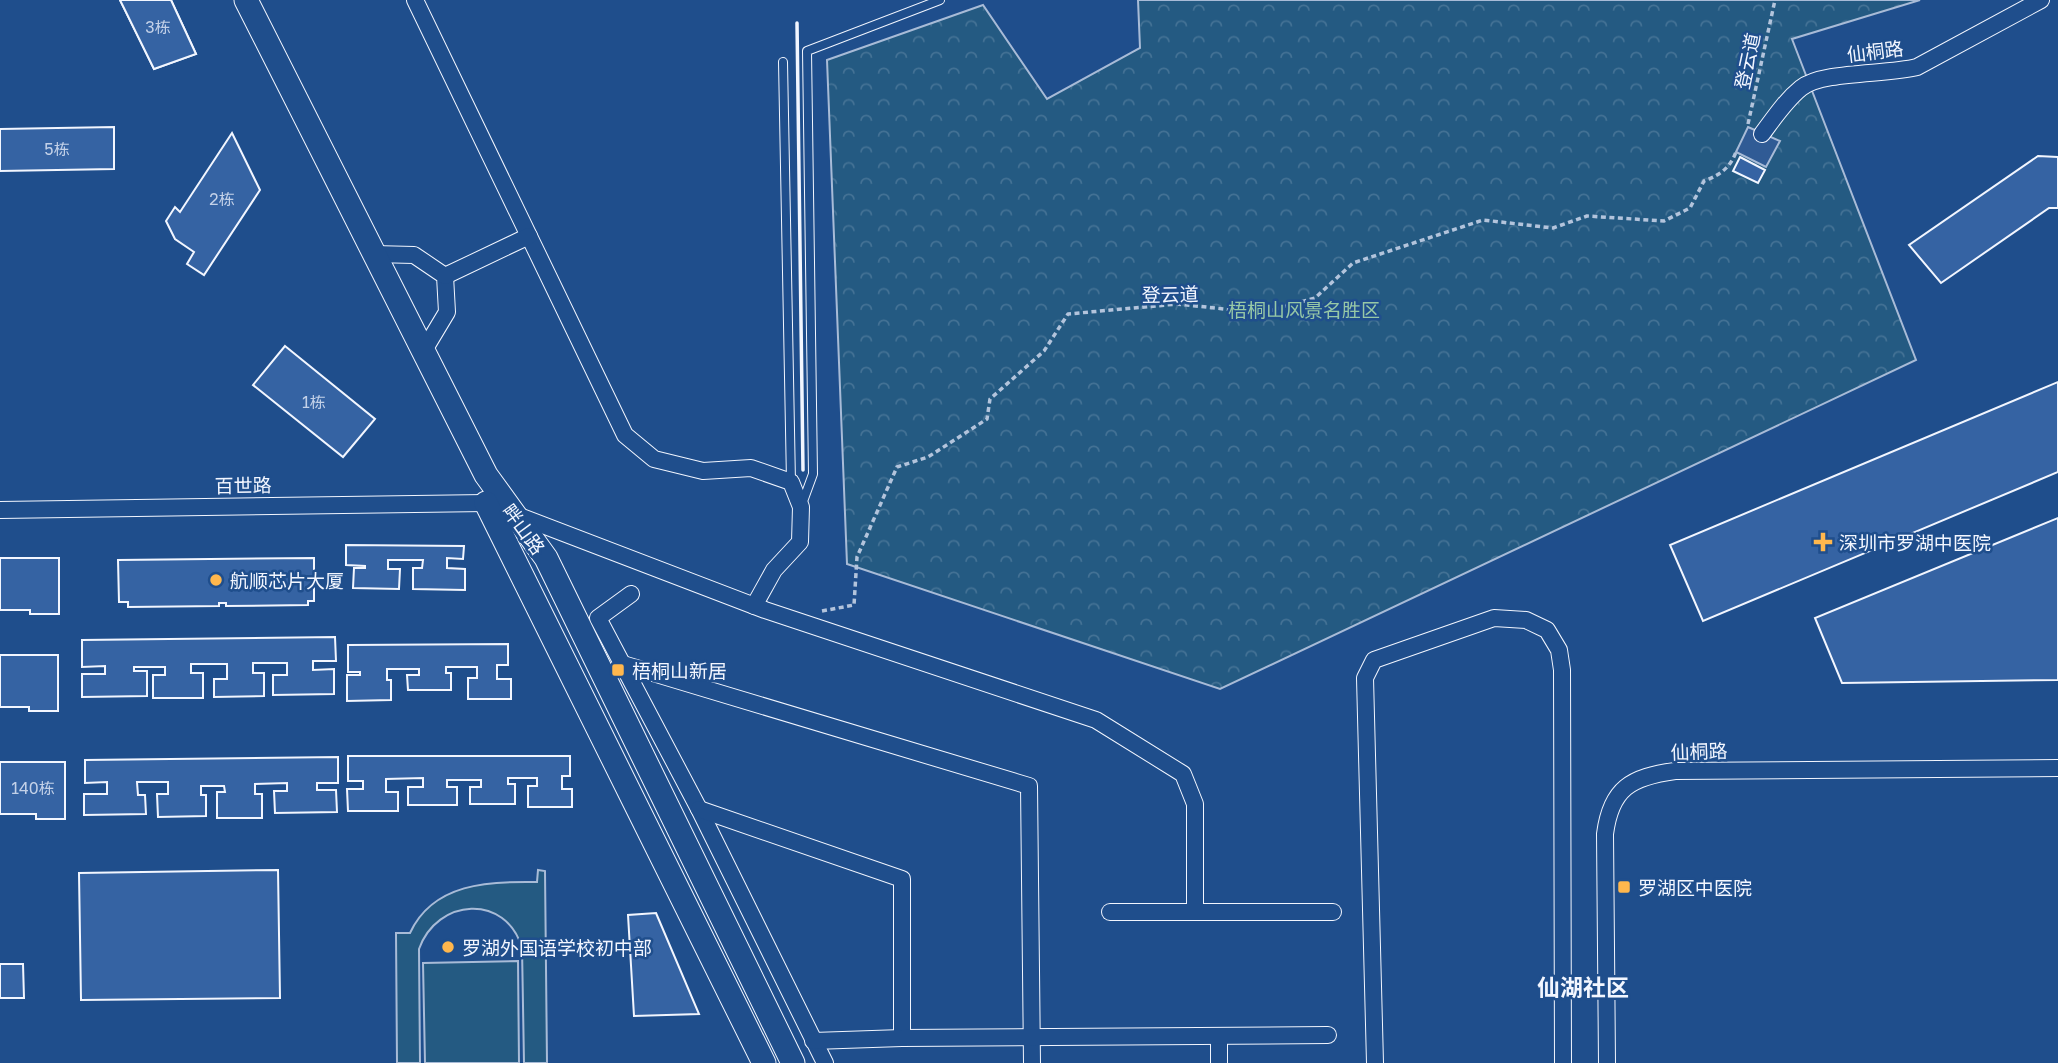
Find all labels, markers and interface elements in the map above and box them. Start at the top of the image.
house number: 3栋 [145,17,171,37]
street label: 登云道 [1730,31,1764,91]
street label: 仙桐路 [1845,36,1905,66]
house number: 5栋 [44,139,70,159]
house number: 2栋 [209,189,235,209]
street label: 登云道 [1141,282,1199,306]
park label: 梧桐山风景名胜区 [1228,298,1380,321]
house number: 1栋 [302,392,326,412]
street label: 百世路 [214,473,272,497]
street label: 畔山路 [498,499,550,559]
place label: 深圳市罗湖中医院 [1839,531,1991,554]
marker: 深圳市罗湖中医院 [1813,532,1833,552]
place label: 航顺芯片大厦 [230,569,344,592]
marker: 航顺芯片大厦 [208,572,224,588]
place label: 梧桐山新居 [632,659,727,682]
marker: 梧桐山新居 [610,662,626,678]
street label: 仙桐路 [1670,739,1728,763]
house number: 140栋 [11,778,55,798]
place label: 罗湖区中医院 [1638,876,1752,899]
marker: 罗湖区中医院 [1616,879,1632,895]
place label: 罗湖外国语学校初中部 [462,936,652,959]
marker: 罗湖外国语学校初中部 [440,939,456,955]
district label: 仙湖社区 [1537,973,1629,1001]

